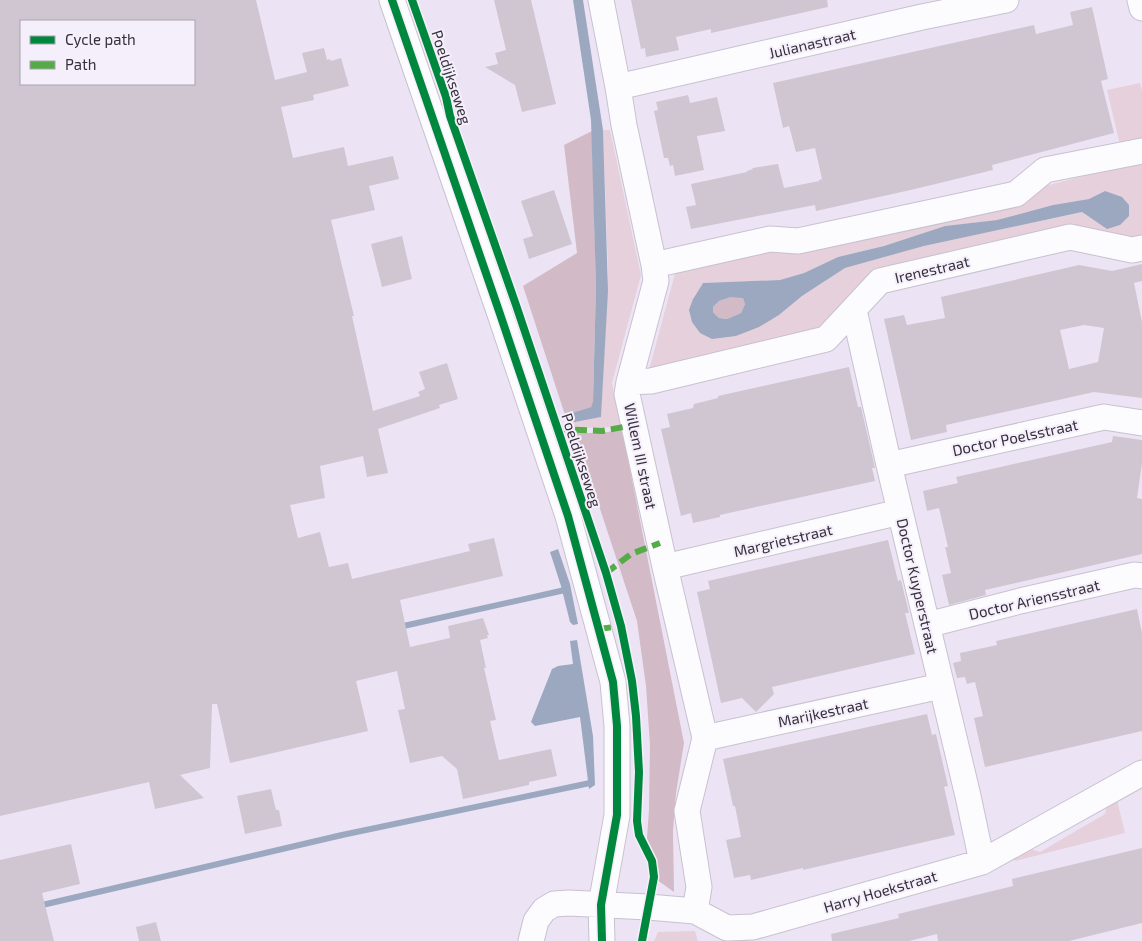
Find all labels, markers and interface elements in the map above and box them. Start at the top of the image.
legend [20,20,195,85]
street label: Julianastraat [767,24,857,62]
street label: Poeldijkseweg [427,28,476,127]
text: Cycle path [65,30,136,48]
text: Path [65,55,96,73]
street label: Irenestraat [893,252,971,286]
street label: Willem III straat [621,401,661,511]
street label: Poeldijkseweg [557,411,606,510]
street label: Doctor Poelsstraat [951,415,1080,459]
street label: Doctor Kuyperstraat [894,516,942,656]
street label: Margrietstraat [732,520,834,560]
street label: Doctor Ariensstraat [967,575,1101,623]
street label: Marijkestraat [776,694,870,731]
street label: Harry Hoekstraat [821,866,939,916]

